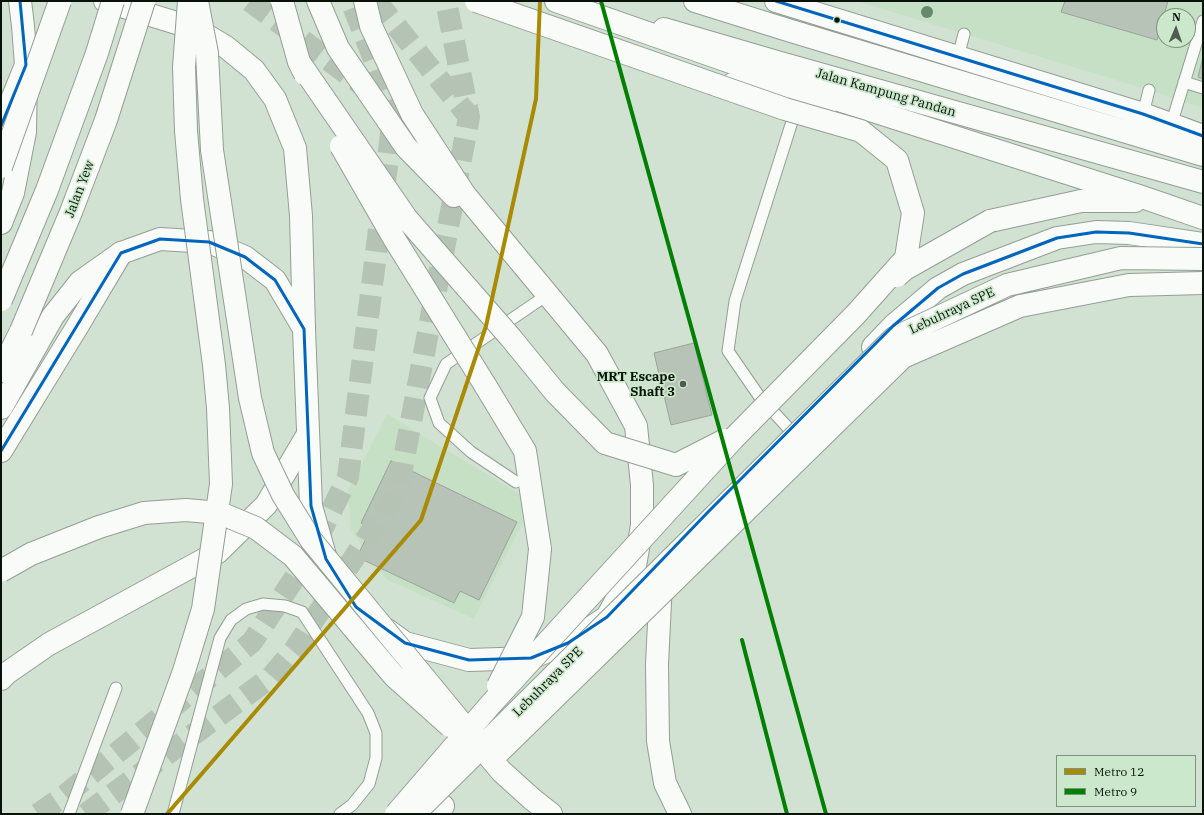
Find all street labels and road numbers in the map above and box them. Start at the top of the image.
street label: Jalan Kampung Pandan [814,66,958,120]
street label: Jalan Yew [62,158,98,220]
street label: Lebuhraya SPE [907,284,997,338]
street label: Lebuhraya SPE [510,644,586,720]

